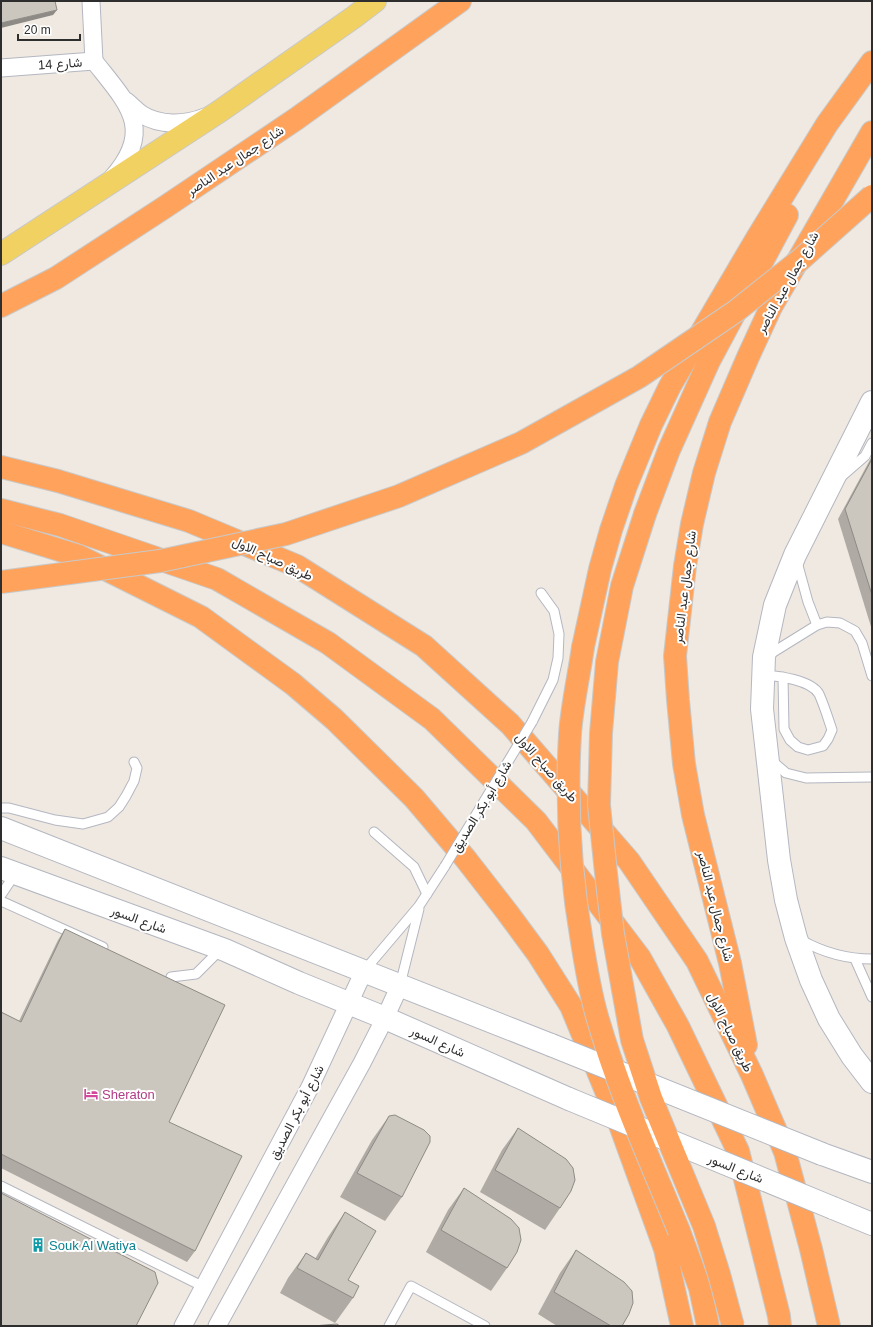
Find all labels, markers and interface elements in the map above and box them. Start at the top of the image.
scale bar [18,16,80,42]
text: 20 m [24,23,51,37]
street label: شارع 14 [37,54,83,75]
street label: شارع جمال عبد الناصر [183,122,288,201]
street label: شارع جمال عبد الناصر [753,229,823,337]
street label: شارع جمال عبد الناصر [670,530,701,646]
street label: طريق صباح الاول [229,533,315,585]
street label: طريق صباح الاول [511,730,581,806]
street label: شارع أبو بكر الصديق [448,758,516,856]
street label: شارع جمال عبد الناصر [692,848,737,963]
street label: شارع السور [108,902,169,938]
street label: طريق صباح الاول [703,990,756,1075]
street label: شارع السور [407,1022,467,1062]
street label: شارع أبو بكر الصديق [266,1062,329,1163]
hotel icon: Sheraton [83,1086,99,1102]
place label: Sheraton [102,1087,155,1102]
street label: شارع السور [705,1150,765,1188]
building icon: Souk Al Watiya [30,1237,46,1253]
place label: Souk Al Watiya [49,1238,137,1253]

